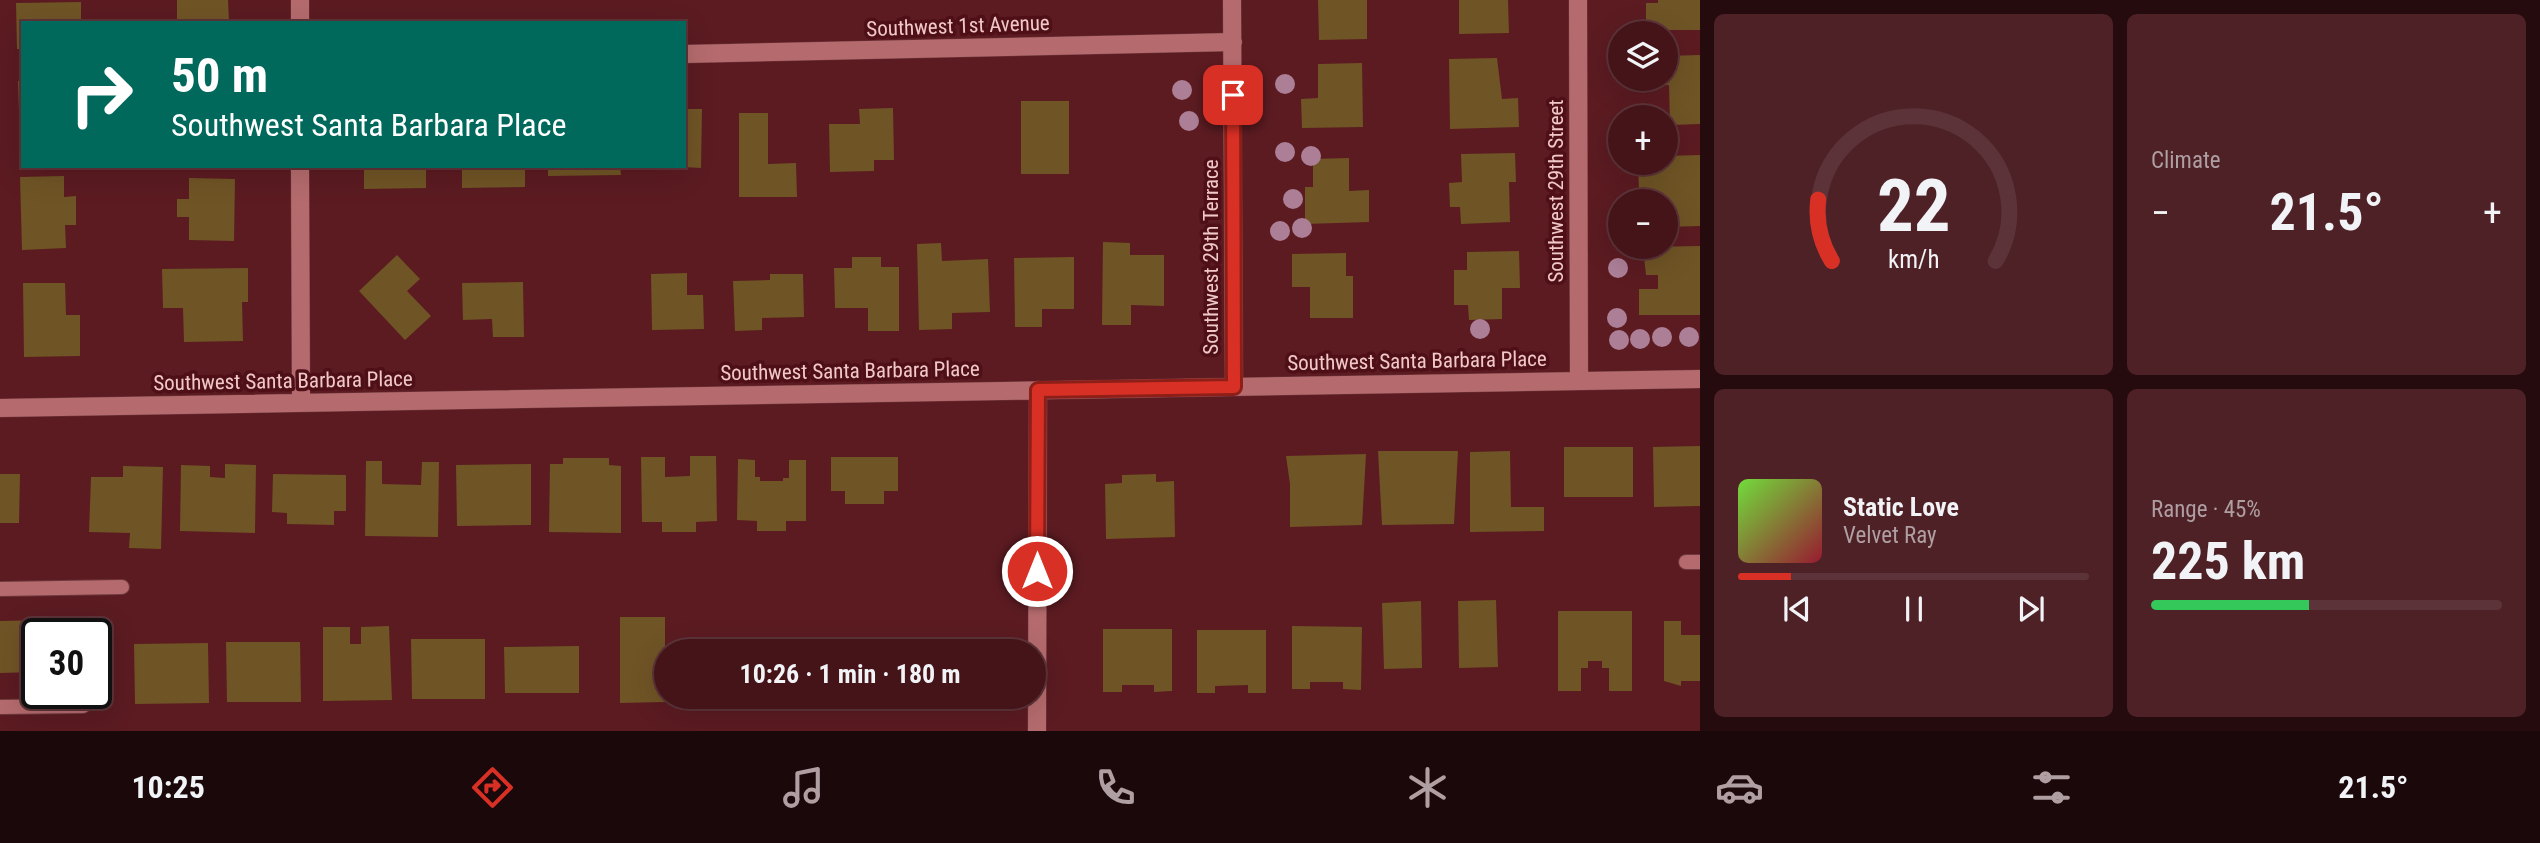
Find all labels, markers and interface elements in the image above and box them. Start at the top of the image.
street label: Southwest 1st Avenue [866,11,1050,41]
map controls [1608,21,1678,259]
button: layers [1608,21,1678,91]
text: 50 m [171,47,268,104]
icon: right [56,49,147,140]
pin [1203,65,1263,125]
icon: arrive [1214,76,1252,114]
street label: Southwest 29th Street [1544,99,1568,283]
button: + [1608,105,1678,175]
text: Southwest Santa Barbara Place [171,106,566,144]
text: Climate [2151,147,2221,174]
street label: Southwest 29th Terrace [1199,159,1223,355]
text: 22 [1877,163,1950,249]
text: 21.5° [2269,182,2384,243]
button: − [1608,189,1678,259]
text: − [2151,191,2170,235]
text: + [2483,191,2502,235]
text: km/h [1888,244,1939,273]
street label: Southwest Santa Barbara Place [1287,347,1547,375]
street label: Southwest Santa Barbara Place [720,357,980,385]
street label: Southwest Santa Barbara Place [153,367,413,395]
text: Static Love [1843,492,1959,522]
text: Range · 45% [2151,496,2261,523]
text: Velvet Ray [1843,522,1937,549]
text: 225 km [2151,531,2305,592]
position arrow [1000,534,1074,608]
icon: previous [1778,590,1816,628]
icon: pause [1895,590,1933,628]
icon: next [2012,590,2050,628]
speed limit sign: 30 [21,618,112,709]
text: 10:26 · 1 min · 180 m [740,659,960,689]
icon: directions [468,763,517,812]
icon: music [779,763,828,812]
icon: phone [1091,763,1140,812]
icon: climate [1403,763,1452,812]
icon: car [1715,763,1764,812]
icon: filters [2027,763,2076,812]
text: 10:25 [131,768,205,806]
text: 21.5° [2338,768,2409,806]

